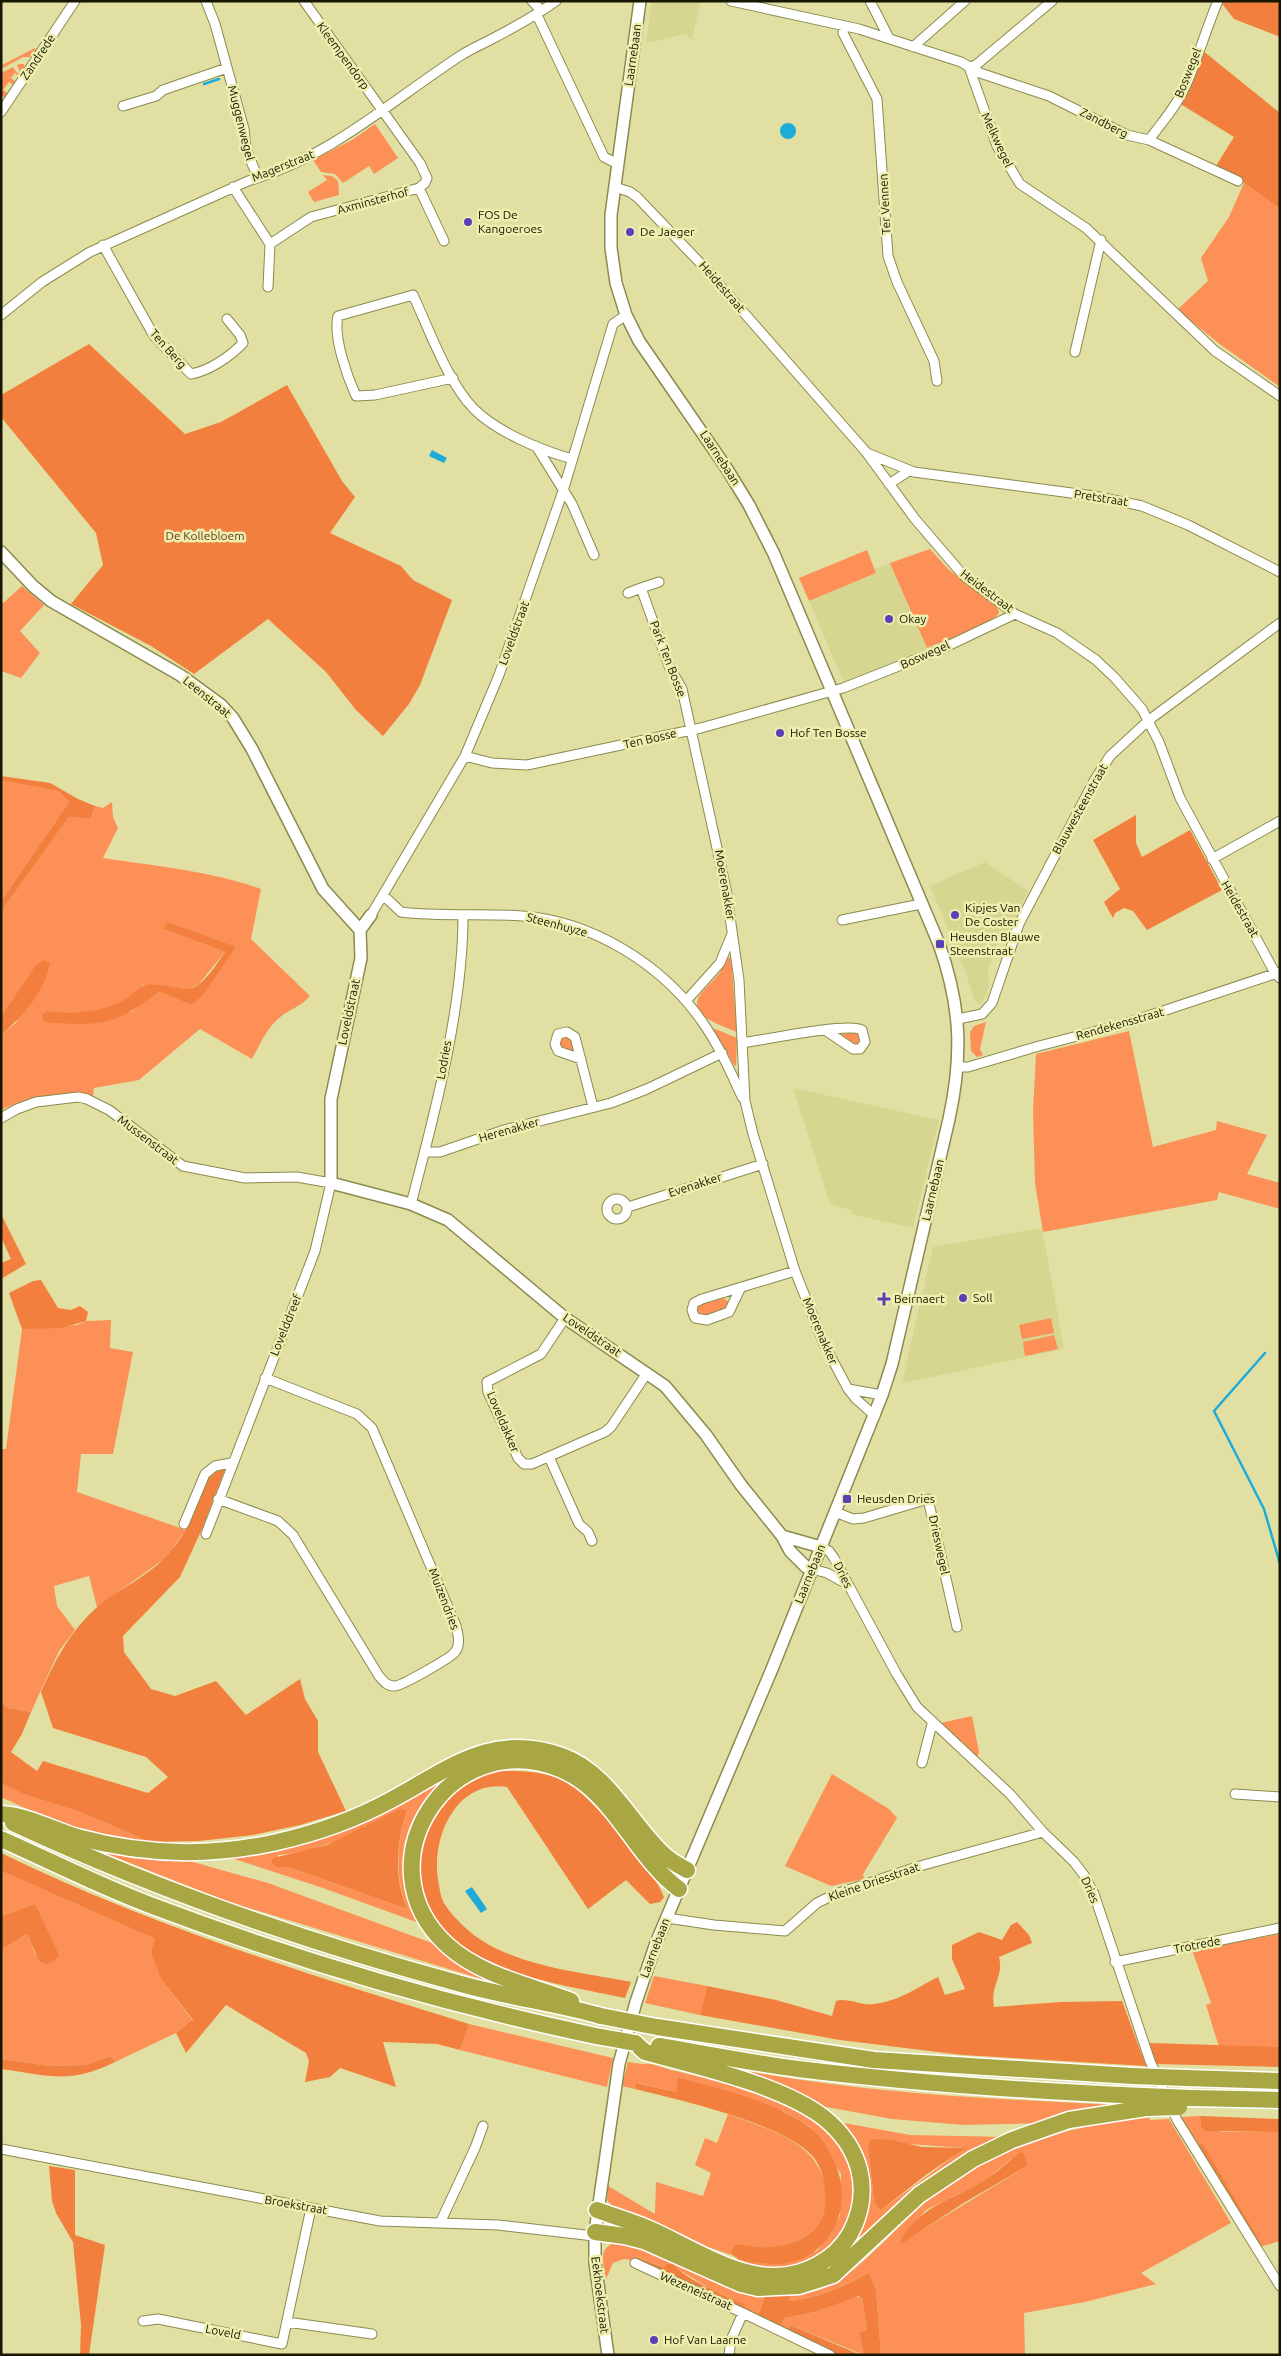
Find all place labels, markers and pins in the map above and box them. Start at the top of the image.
place label: FOS De Kangoeroes [478,208,542,235]
marker: FOS De Kangoeroes [462,216,474,228]
place label: De Jaeger [640,225,695,238]
marker: De Jaeger [624,226,636,238]
place label: Okay [899,612,927,625]
marker: Okay [883,613,895,625]
place label: Hof Ten Bosse [790,726,867,739]
marker: Hof Ten Bosse [774,727,786,739]
place label: Kipjes Van De Coster [965,901,1020,928]
marker: Kipjes Van De Coster [949,909,961,921]
place label: Heusden Blauwe Steenstraat [950,930,1040,957]
marker: Heusden Blauwe Steenstraat [934,938,946,950]
place label: Soll [973,1291,993,1304]
place label: Beirnaert [894,1292,945,1305]
marker: Soll [957,1292,969,1304]
marker: Beirnaert [878,1293,890,1305]
place label: Heusden Dries [857,1492,935,1505]
marker: Heusden Dries [841,1493,853,1505]
place label: Hof Van Laarne [664,2333,746,2346]
marker: Hof Van Laarne [648,2334,660,2346]

